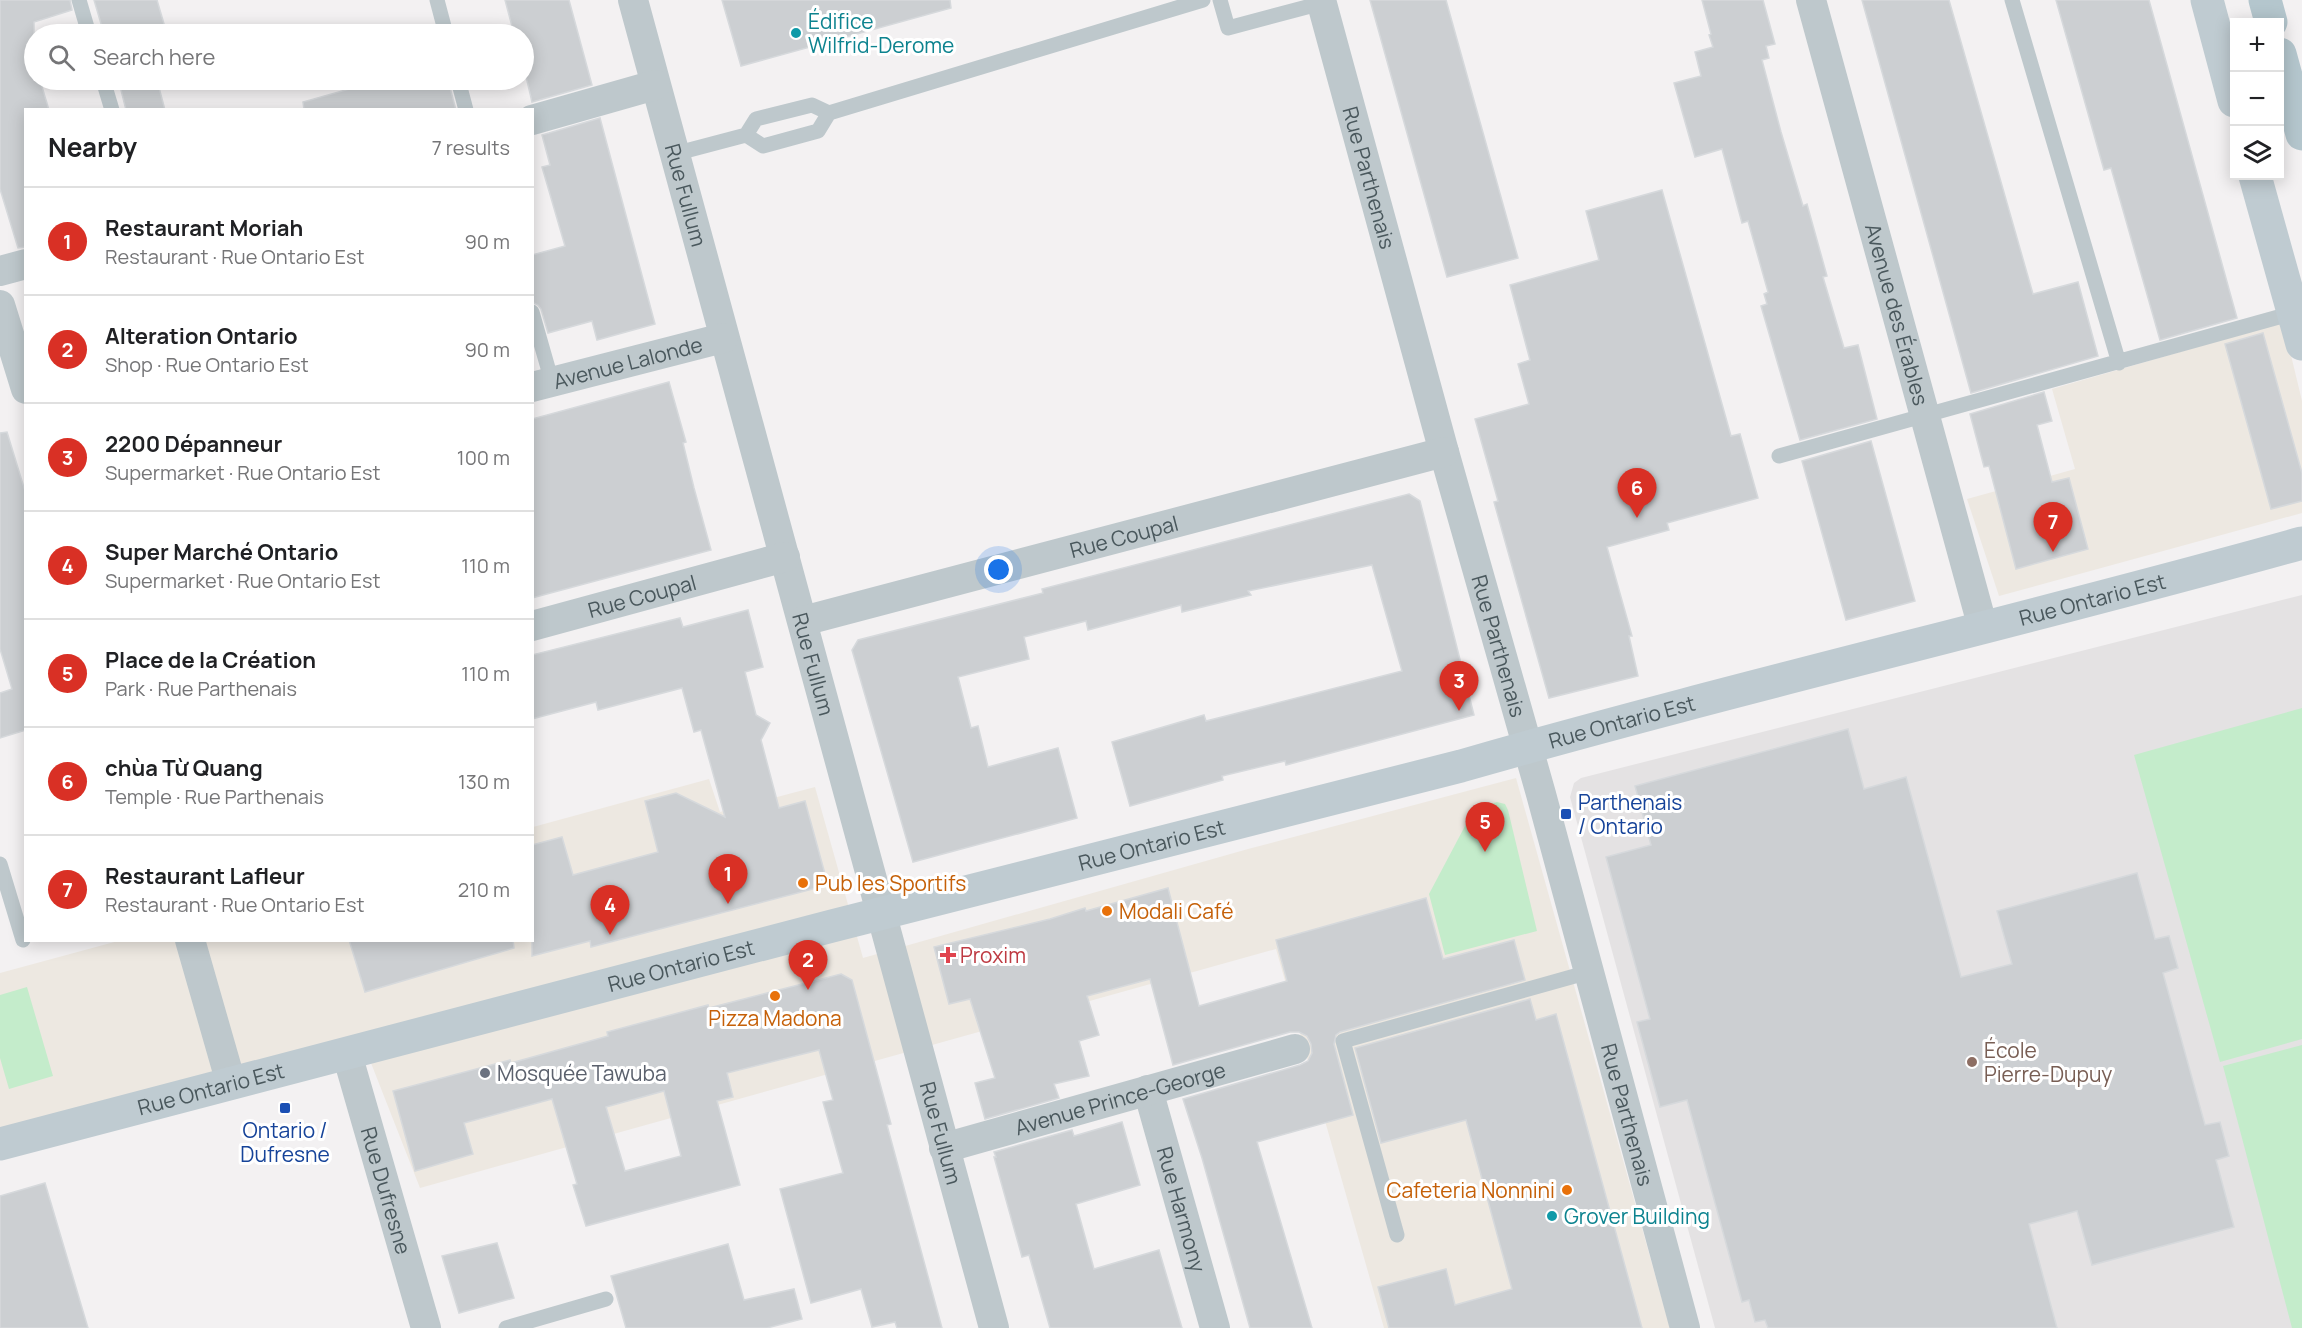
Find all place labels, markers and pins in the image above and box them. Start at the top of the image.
place label: Édifice Wilfrid-Derome [808,7,954,59]
marker: Édifice Wilfrid-Derome [789,26,803,40]
pin: 6 [1618,468,1656,518]
pin: 7 [2034,502,2072,552]
pin: 3 [1440,662,1478,711]
place label: Parthenais / Ontario [1578,788,1682,840]
pin: 5 [1466,802,1504,852]
marker: Parthenais / Ontario [1559,807,1573,821]
pin: 1 [708,854,748,904]
place label: Pub les Sportifs [815,869,966,897]
marker: Pub les Sportifs [796,876,810,890]
pin: 4 [590,886,630,935]
place label: Modali Café [1119,897,1234,925]
marker: Modali Café [1100,904,1114,918]
pin: 2 [788,940,828,990]
place label: Proxim [960,941,1026,969]
marker: Proxim [941,948,955,962]
marker: Pizza Madona [768,989,782,1003]
place label: Pizza Madona [708,1004,842,1032]
place label: École Pierre-Dupuy [1984,1036,2112,1088]
marker: École Pierre-Dupuy [1965,1055,1979,1069]
place label: Mosquée Tawuba [497,1059,667,1087]
marker: Mosquée Tawuba [478,1066,492,1080]
marker: Ontario / Dufresne [278,1101,292,1115]
place label: Ontario / Dufresne [240,1116,330,1168]
place label: Cafeteria Nonnini [1386,1176,1555,1204]
marker: Cafeteria Nonnini [1560,1183,1574,1197]
place label: Grover Building [1564,1202,1710,1230]
marker: Grover Building [1545,1209,1559,1223]

